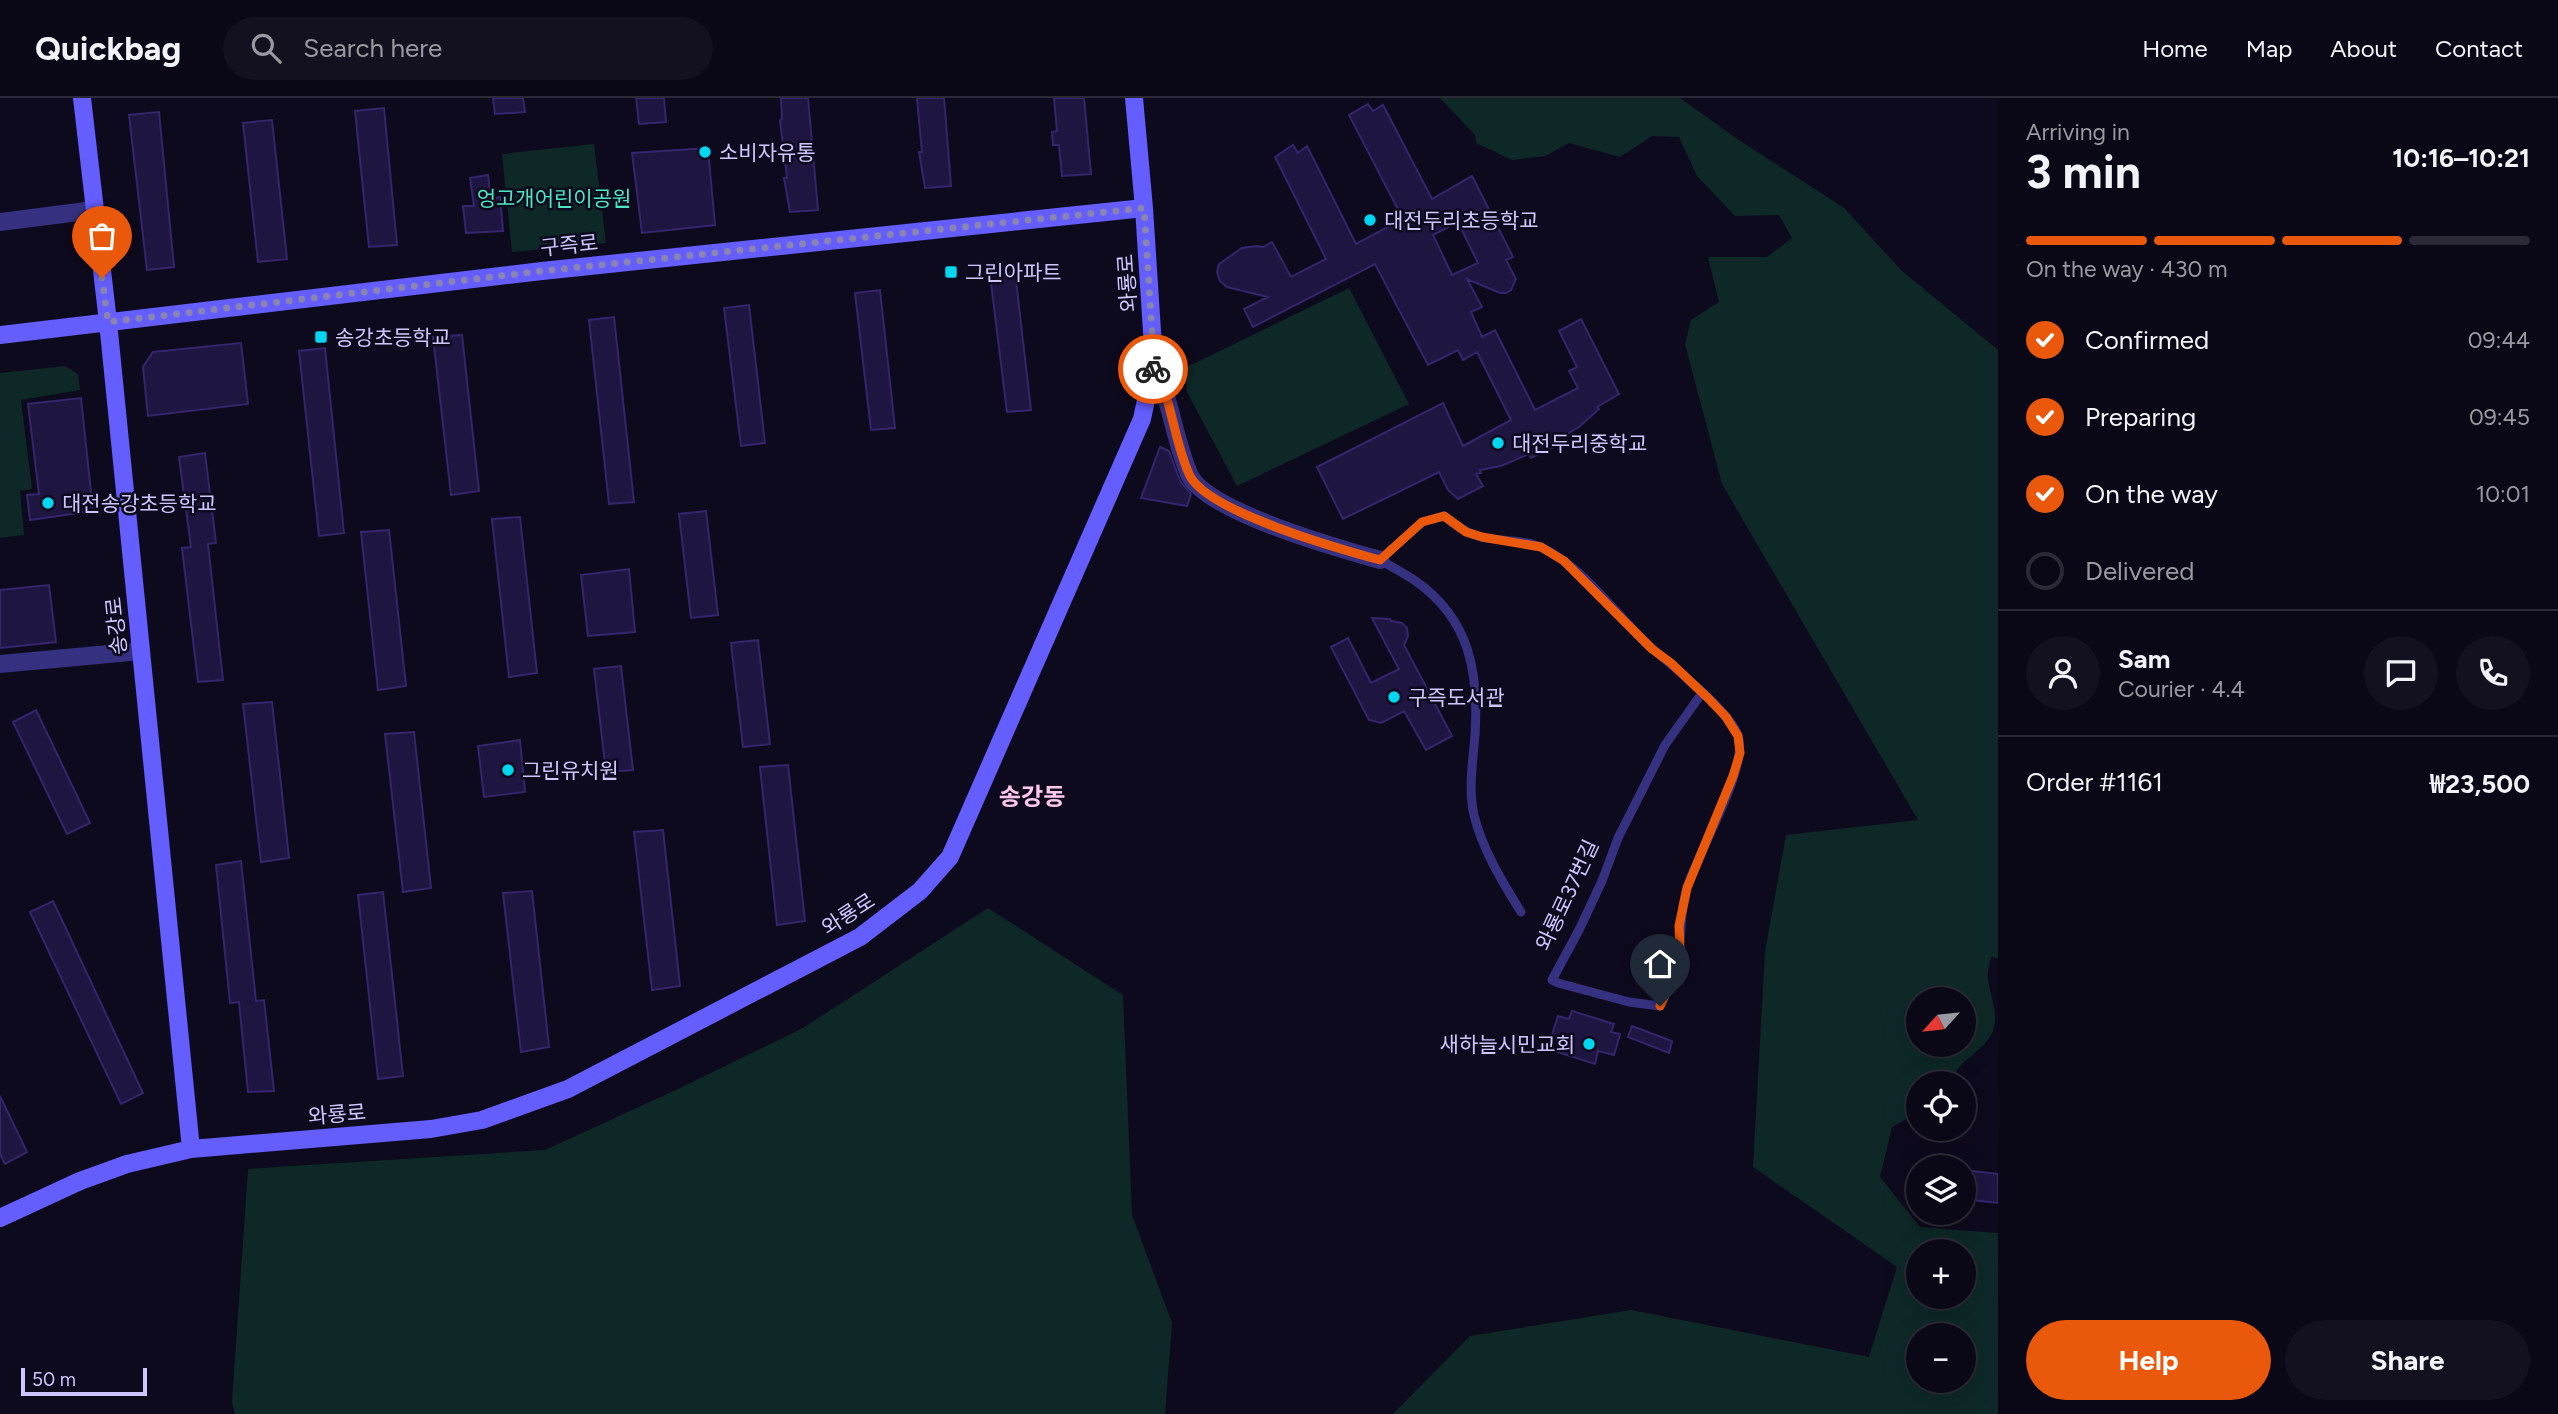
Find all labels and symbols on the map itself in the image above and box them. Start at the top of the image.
place label: 소비자유통 [719,140,816,165]
marker: 소비자유통 [697,144,713,160]
park label: 엉고개어린이공원 [477,186,631,211]
pin [72,206,132,278]
place label: 대전두리초등학교 [1384,208,1539,233]
marker: 대전두리초등학교 [1362,212,1378,228]
street label: 구즉로 [539,230,599,260]
street label: 와룡로 [1113,253,1141,313]
place label: 그린아파트 [965,260,1062,285]
marker: 그린아파트 [943,264,959,280]
place label: 송강초등학교 [335,325,451,350]
marker: 송강초등학교 [313,329,329,345]
courier [1118,334,1188,404]
place label: 대전두리중학교 [1512,431,1647,456]
marker: 대전두리중학교 [1490,435,1506,451]
place label: 대전송강초등학교 [62,491,217,516]
marker: 대전송강초등학교 [40,495,56,511]
street label: 송강로 [101,596,131,656]
place label: 구즉도서관 [1408,685,1505,710]
marker: 구즉도서관 [1386,689,1402,705]
place label: 그린유치원 [522,758,619,783]
marker: 그린유치원 [500,762,516,778]
district label: 송강동 [999,782,1065,811]
street label: 와룡로37번길 [1530,836,1604,954]
street label: 와룡로 [817,888,879,940]
pin [1630,934,1690,1006]
north arrow [1906,987,1976,1057]
place label: 새하늘시민교회 [1440,1032,1575,1057]
marker: 새하늘시민교회 [1581,1036,1597,1052]
street label: 와룡로 [307,1099,367,1129]
scale bar [21,1365,147,1397]

